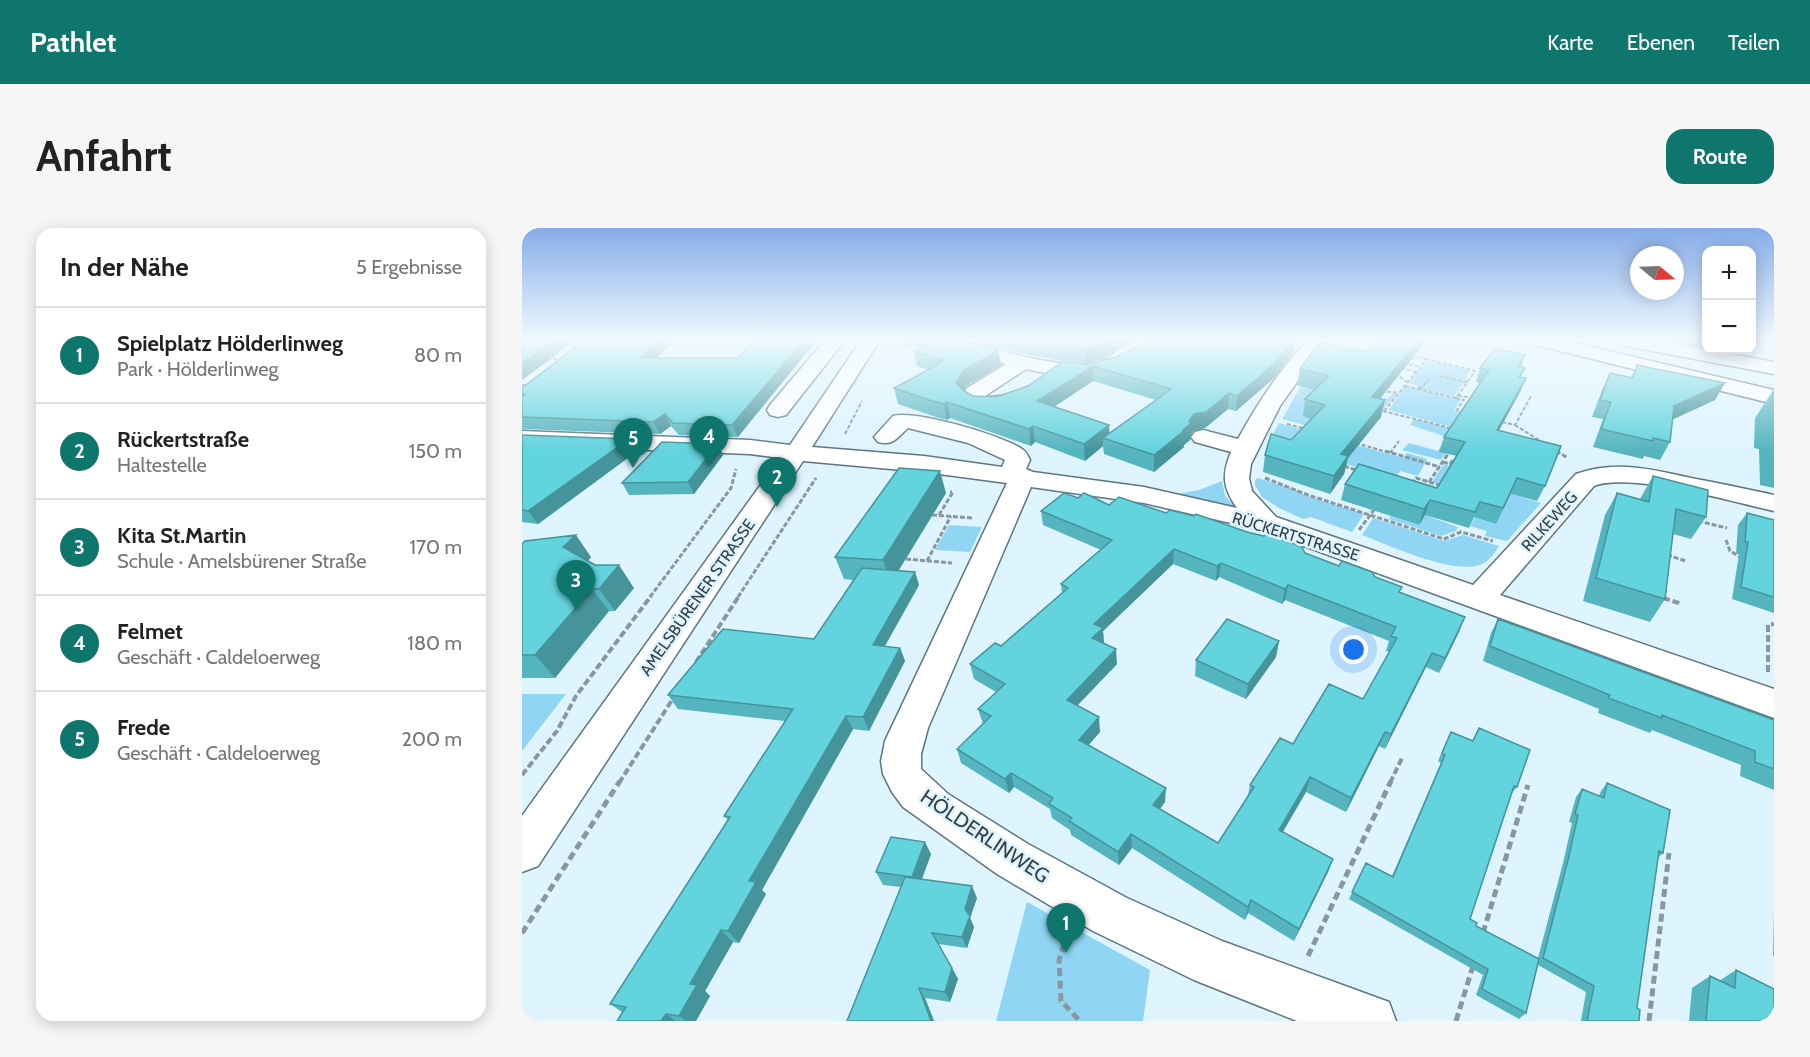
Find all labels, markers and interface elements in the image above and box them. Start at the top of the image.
text: Pathlet [30,25,116,59]
text: Karte [1547,30,1594,55]
text: Ebenen [1627,30,1695,55]
text: Teilen [1728,30,1780,55]
button: Route [1666,129,1774,184]
text: Anfahrt [36,130,172,182]
north arrow [1630,246,1684,300]
map controls [1702,246,1756,354]
button: + [1702,246,1756,300]
text: In der Nähe [60,251,189,283]
text: 5 Ergebnisse [356,255,462,279]
button: − [1702,300,1756,354]
text: Spielplatz Hölderlinweg [117,330,343,357]
text: 1 [76,343,83,367]
text: 80 m [414,343,462,367]
text: Park · Hölderlinweg [117,357,279,381]
pin: 4 [690,416,729,466]
pin: 5 [614,418,652,468]
text: Rückertstraße [117,426,249,453]
text: 2 [74,439,85,463]
text: 150 m [409,439,462,463]
text: Haltestelle [117,453,207,477]
pin: 2 [758,458,796,507]
street label: RILKEWEG [1517,487,1581,555]
street label: RÜCKERTSTRASSE [1230,508,1362,565]
street label: AMELSBÜRENER STRASSE [636,515,759,679]
text: Kita St.Martin [117,522,247,549]
text: 3 [74,535,85,559]
text: 170 m [410,535,462,559]
text: Schule · Amelsbürener Straße [117,549,367,573]
pin: 3 [556,560,596,610]
text: Felmet [117,618,183,645]
text: 4 [73,631,86,655]
text: 180 m [407,631,462,655]
your location [1339,635,1368,664]
text: Geschäft · Caldeloerweg [117,645,320,669]
text: Frede [117,714,170,741]
text: 5 [74,727,85,751]
text: 200 m [402,727,462,751]
text: Geschäft · Caldeloerweg [117,741,320,765]
street label: HÖLDERLINWEG [916,784,1054,888]
pin: 1 [1046,904,1086,953]

